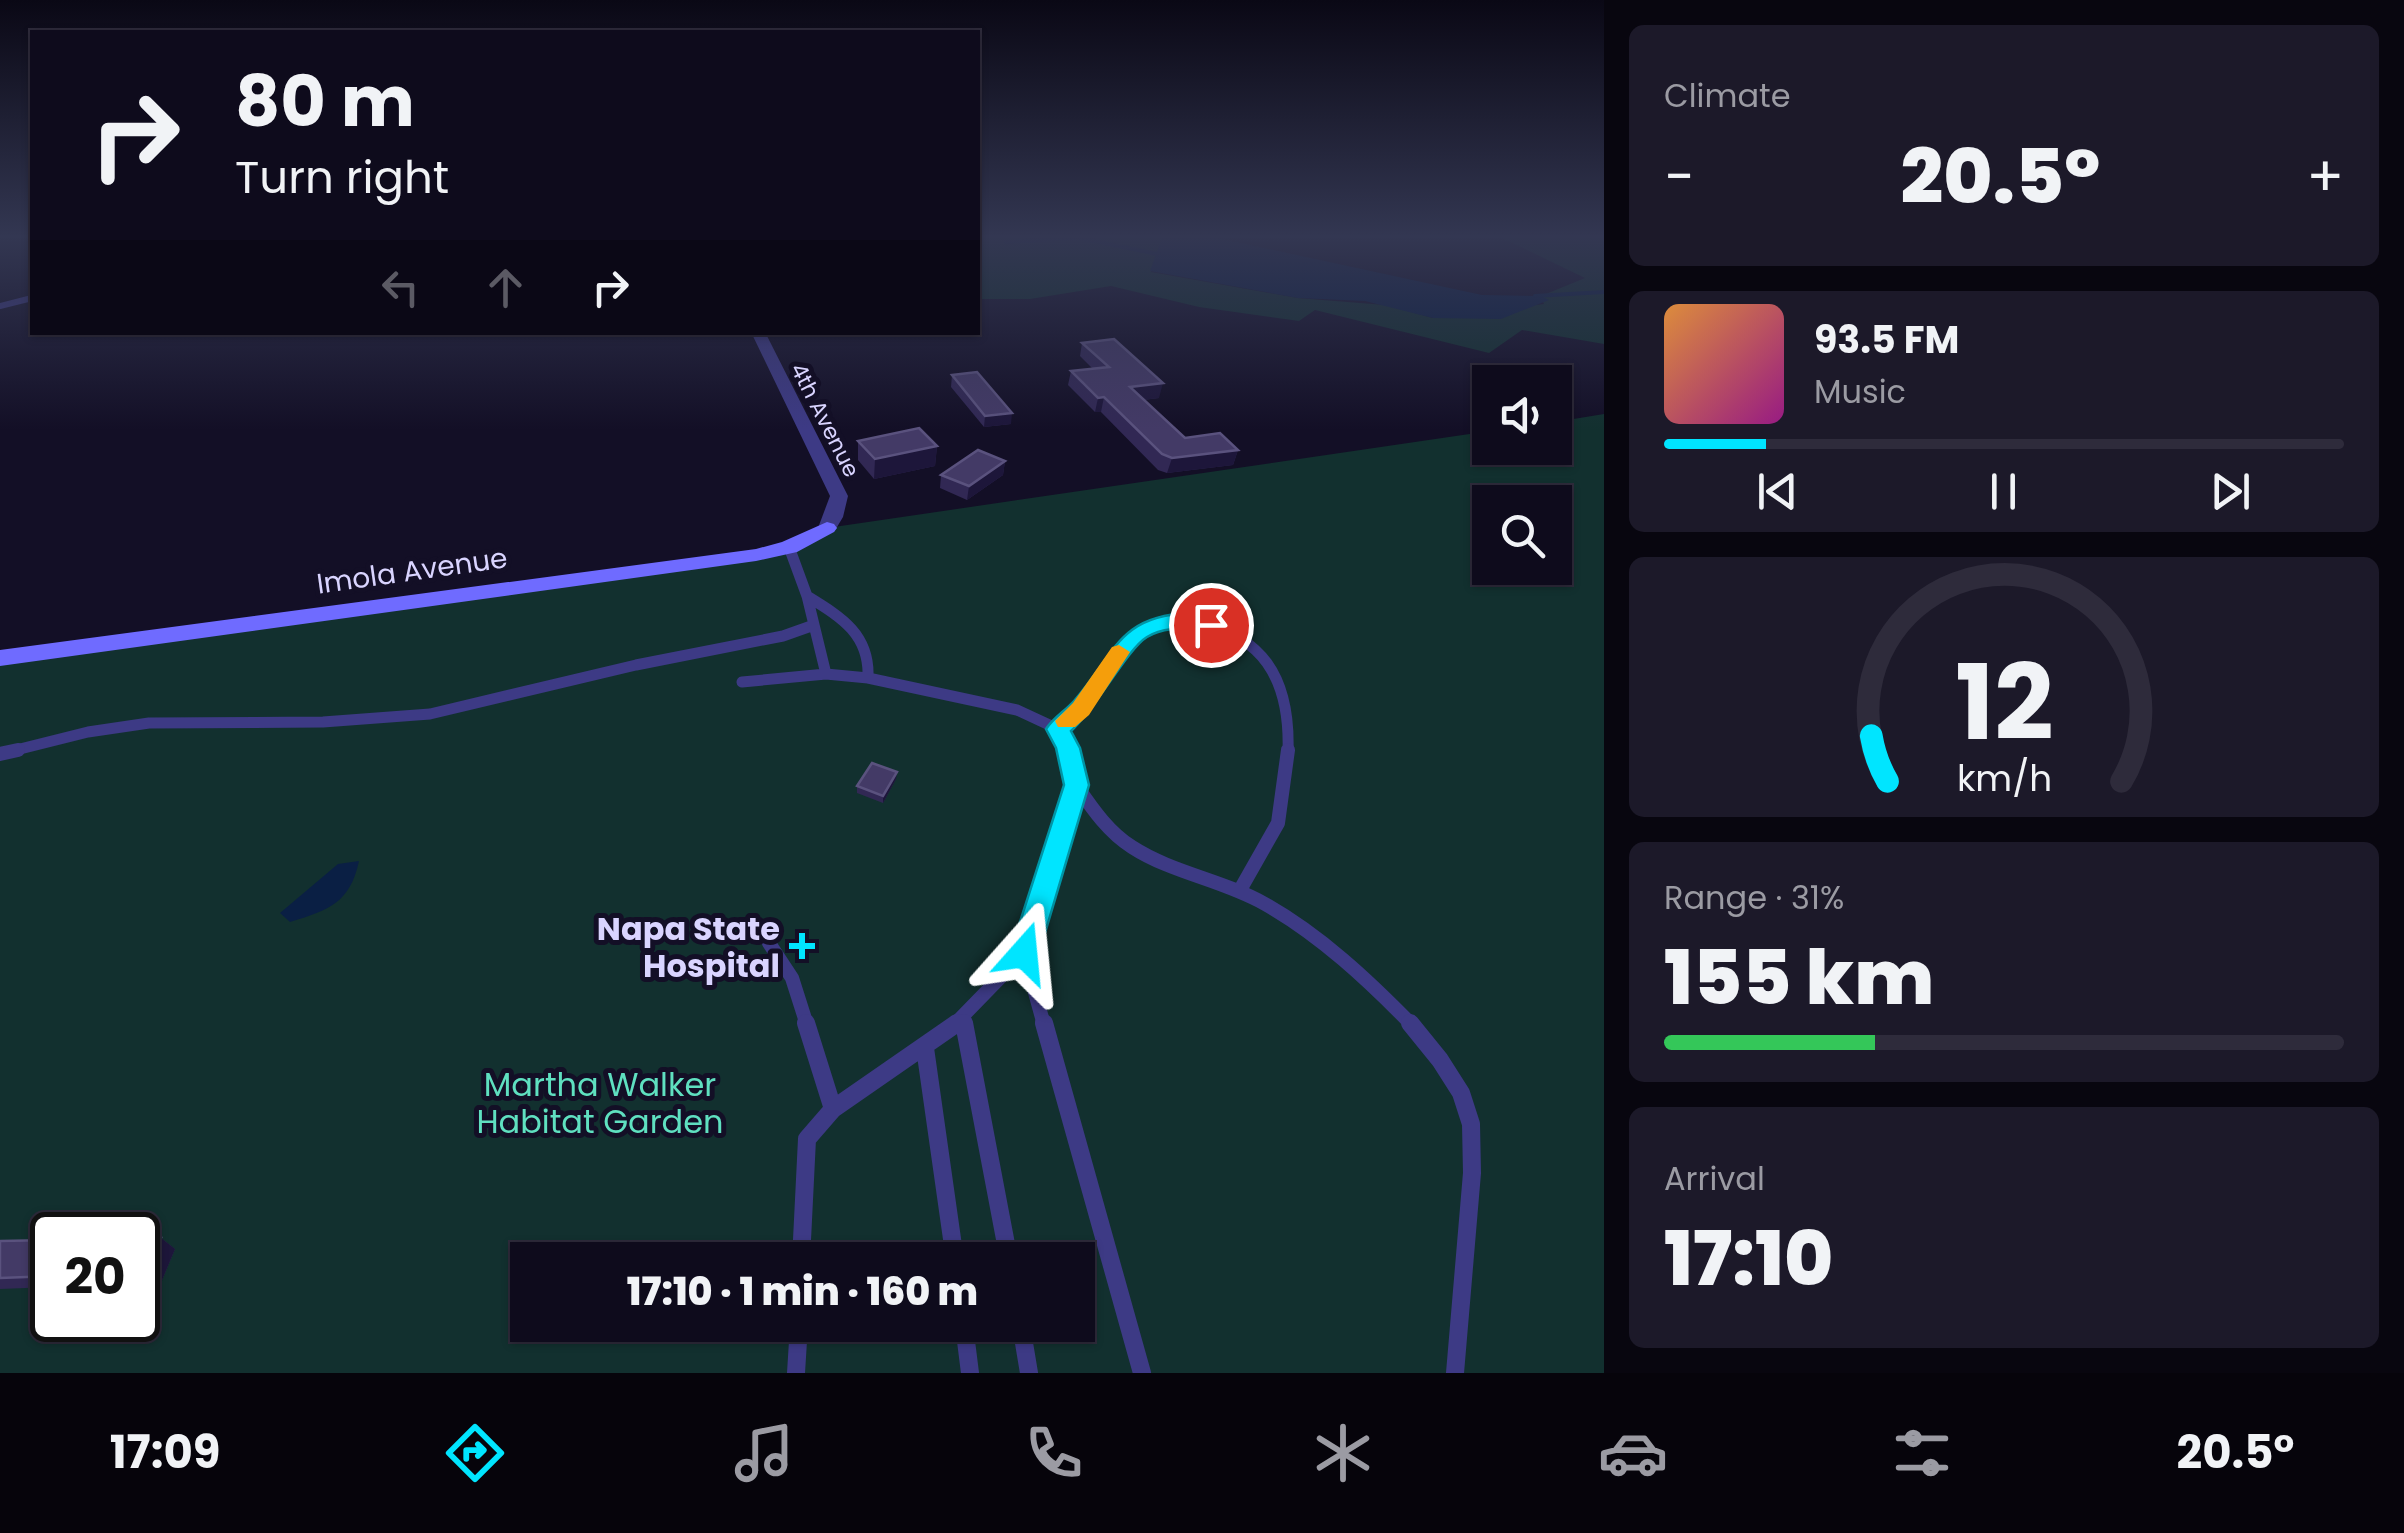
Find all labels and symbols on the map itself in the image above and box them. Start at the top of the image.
street label: 4th Avenue [783,358,867,482]
street label: Imola Avenue [314,538,510,604]
pin [1169,583,1254,668]
position arrow [972,901,1076,1005]
place label: Napa State Hospital [597,906,780,988]
marker: Napa State Hospital [789,933,815,959]
park label: Martha Walker Habitat Garden [476,1062,724,1144]
speed limit sign: 20 [30,1212,160,1342]

